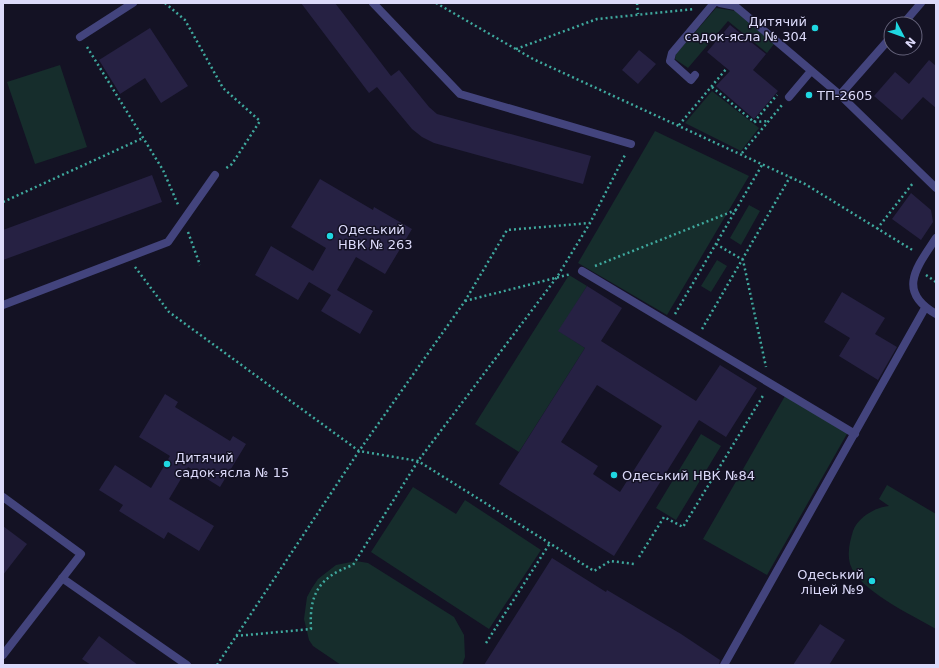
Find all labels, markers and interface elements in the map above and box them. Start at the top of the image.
place label: Дитячий садок-ясла № 304 [685,14,807,44]
north arrow [883,16,923,56]
marker: Дитячий садок-ясла № 304 [810,23,820,33]
text: N [902,34,918,50]
place label: ТП-2605 [816,88,873,103]
marker: ТП-2605 [804,90,814,100]
place label: Одеський НВК № 263 [338,222,413,252]
marker: Одеський НВК № 263 [325,231,335,241]
place label: Дитячий садок-ясла № 15 [175,450,289,480]
marker: Дитячий садок-ясла № 15 [162,459,172,469]
place label: Одеський НВК №84 [622,468,755,483]
marker: Одеський НВК №84 [609,470,619,480]
place label: Одеський ліцей №9 [797,567,864,597]
marker: Одеський ліцей №9 [867,576,877,586]

